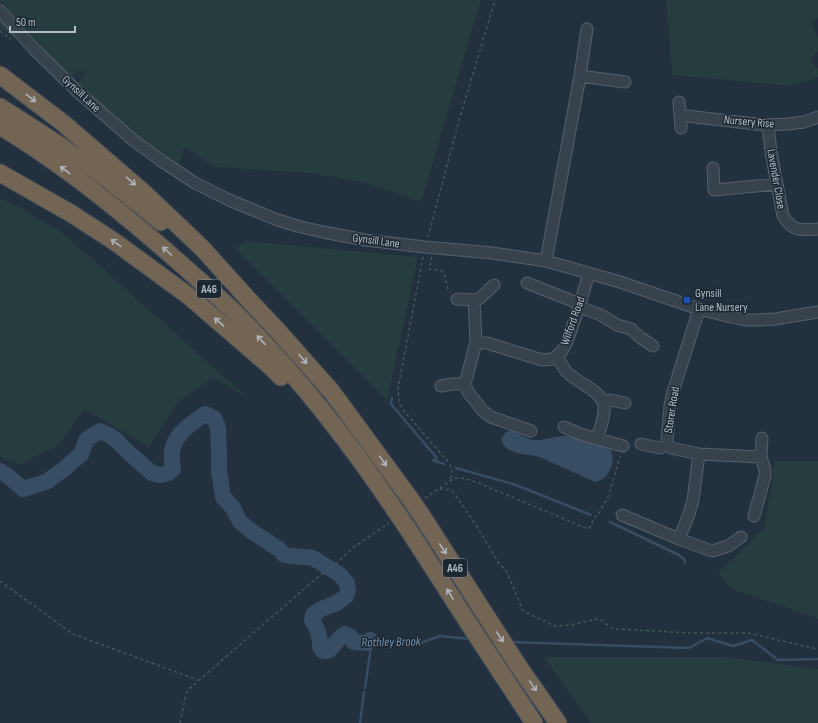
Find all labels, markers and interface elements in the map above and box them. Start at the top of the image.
scale bar [10,8,75,34]
text: 50 m [16,15,36,30]
street label: Gynsill Lane [59,72,104,116]
one-way arrow [26,94,37,103]
street label: Nursery Rise [723,112,775,132]
street label: Lavender Close [763,148,789,210]
one-way arrow [60,166,71,174]
one-way arrow [126,177,137,186]
street label: Gynsill Lane [351,230,401,252]
one-way arrow [110,239,121,247]
one-way arrow [162,247,172,256]
road number: A46 [197,280,221,298]
place label: Gynsill Lane Nursery [695,286,748,315]
street label: Wilford Road [557,295,589,347]
marker: Gynsill Lane Nursery [682,295,692,305]
one-way arrow [214,317,224,326]
one-way arrow [256,335,266,345]
one-way arrow [298,353,307,364]
street label: Storer Road [661,386,683,434]
one-way arrow [379,455,387,466]
one-way arrow [439,543,447,554]
road number: A46 [443,559,467,577]
one-way arrow [446,589,454,600]
one-way arrow [496,631,504,642]
water label: Rothley Brook [361,633,422,651]
one-way arrow [529,680,537,691]

